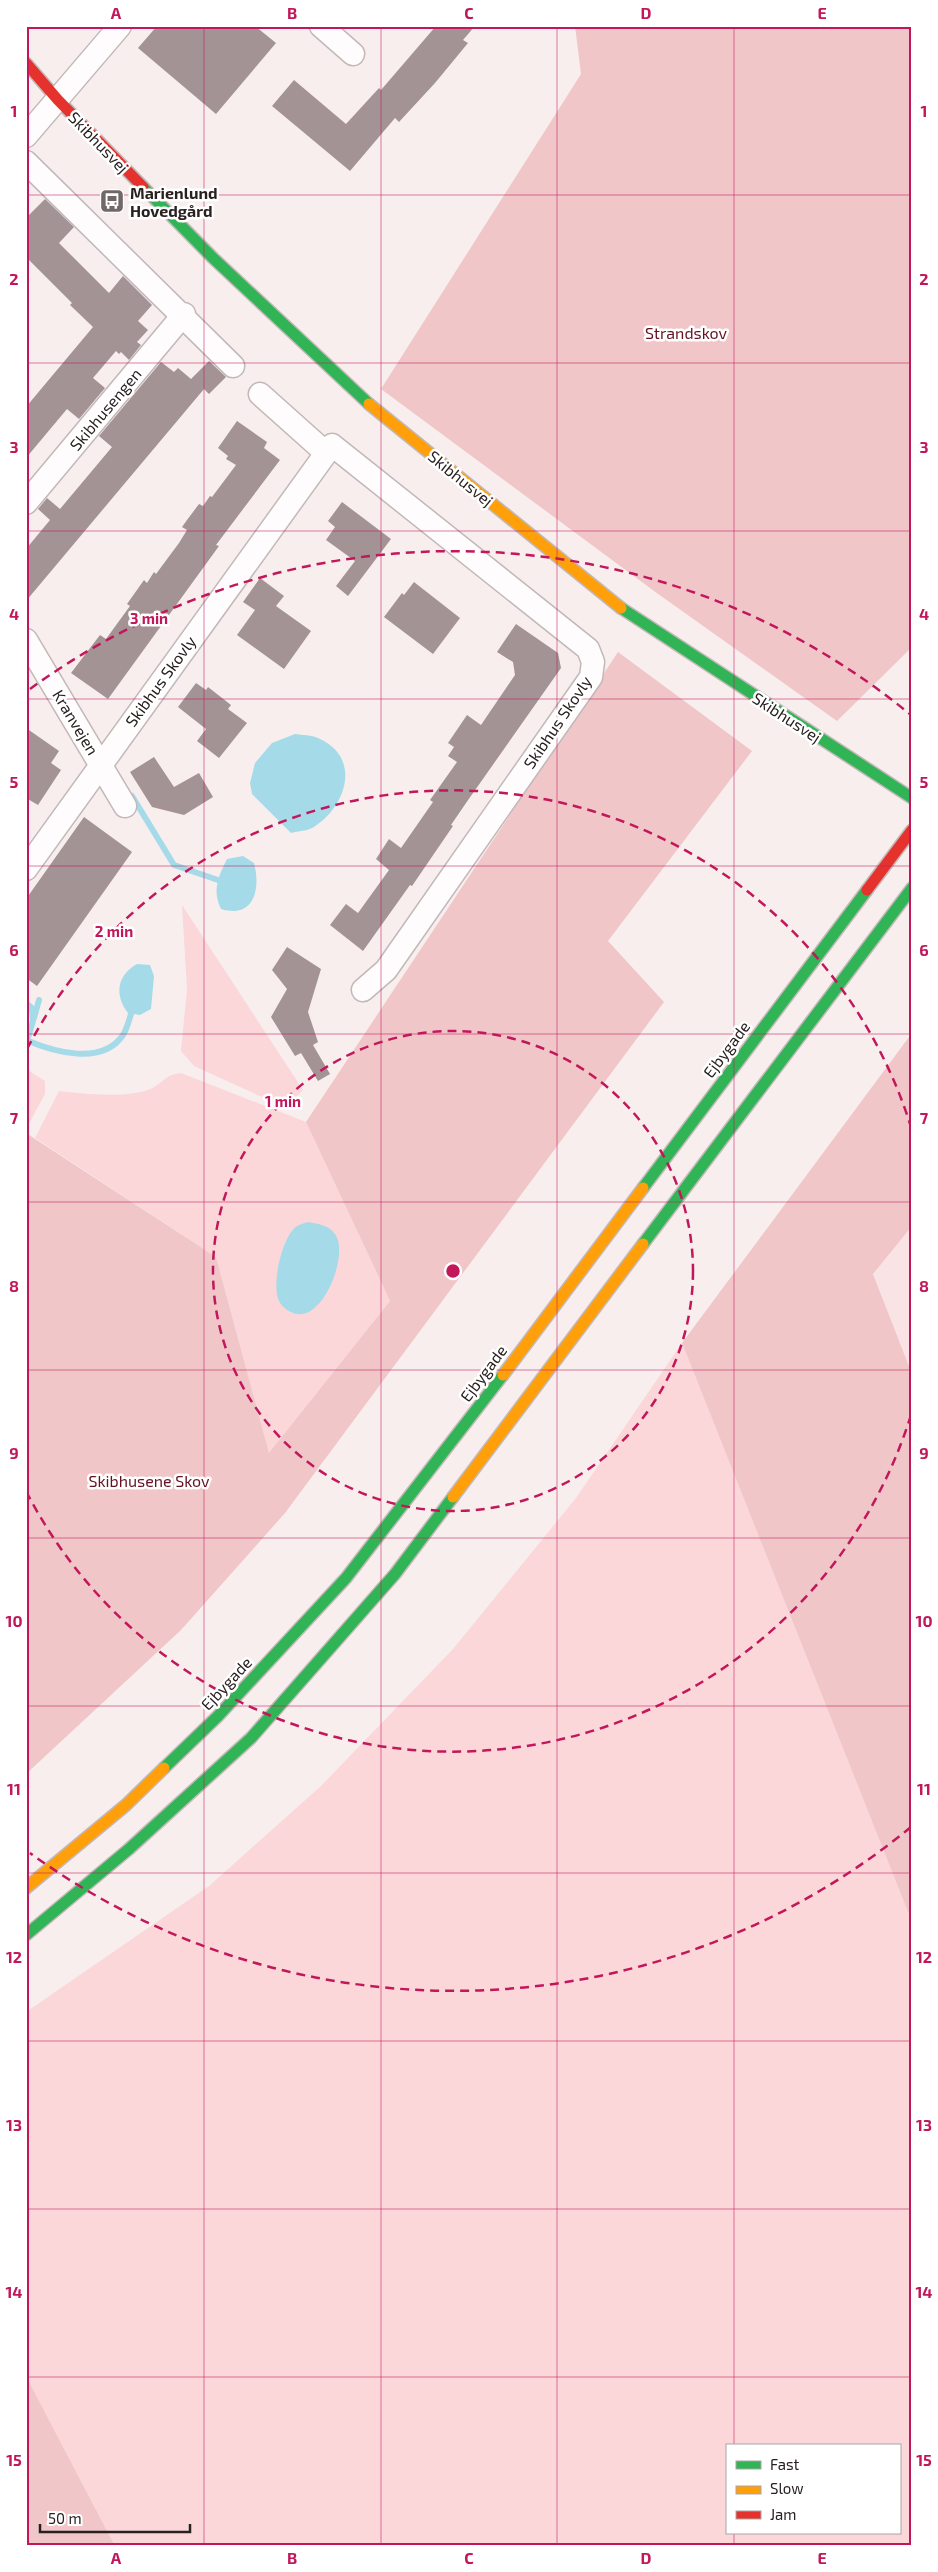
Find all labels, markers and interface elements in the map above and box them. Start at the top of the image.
text: A [111,3,122,22]
text: B [287,3,297,22]
text: C [464,3,474,22]
text: D [641,3,652,22]
text: E [817,3,827,22]
text: 1 [11,101,17,120]
text: 1 [921,101,927,120]
street label: Skibhusvej [64,107,133,177]
place label: Marienlund Hovedgård [130,183,218,220]
bus stop icon: Marienlund Hovedgård [99,188,125,214]
text: 2 [9,269,19,288]
text: 2 [919,269,929,288]
park label: Strandskov [645,323,728,342]
street label: Skibhusengen [65,364,145,454]
text: 3 [9,437,19,456]
text: 3 [919,437,929,456]
street label: Skibhusvej [424,446,497,511]
text: 4 [9,604,19,623]
text: 4 [919,604,929,623]
text: 3 min [130,609,168,627]
street label: Skibhus Skovly [121,631,200,730]
street label: Skibhus Skovly [519,672,595,772]
street label: Kranvejen [48,686,103,759]
street label: Skibhusvej [749,688,825,747]
text: 5 [10,772,19,791]
text: 5 [920,772,929,791]
text: 2 min [95,922,133,940]
text: 6 [9,940,19,959]
text: 6 [919,940,929,959]
street label: Ejbygade [699,1017,754,1082]
text: 1 min [265,1092,301,1110]
text: 7 [10,1108,19,1127]
text: 7 [920,1108,929,1127]
centre of rings [444,1262,462,1280]
text: 8 [9,1276,19,1295]
text: 8 [919,1276,929,1295]
street label: Ejbygade [456,1341,511,1406]
text: 9 [9,1443,19,1462]
text: 9 [919,1443,929,1462]
park label: Skibhusene Skov [88,1471,210,1490]
text: 10 [5,1611,23,1630]
text: 10 [915,1611,933,1630]
street label: Ejbygade [197,1652,256,1714]
text: 11 [7,1779,21,1798]
text: 11 [917,1779,931,1798]
text: 12 [6,1947,22,1966]
text: 12 [916,1947,932,1966]
text: 13 [6,2115,22,2134]
text: 13 [916,2115,932,2134]
text: 14 [5,2282,23,2301]
text: 14 [915,2282,933,2301]
legend [726,2444,900,2534]
text: 15 [6,2450,22,2469]
text: 15 [916,2450,932,2469]
text: Fast [770,2455,800,2473]
text: Slow [770,2479,804,2497]
scale bar [40,2502,190,2534]
text: Jam [770,2505,796,2523]
text: 50 m [48,2509,82,2527]
text: A [111,2548,122,2567]
text: B [287,2548,297,2567]
text: C [464,2548,474,2567]
text: D [641,2548,652,2567]
text: E [817,2548,827,2567]

